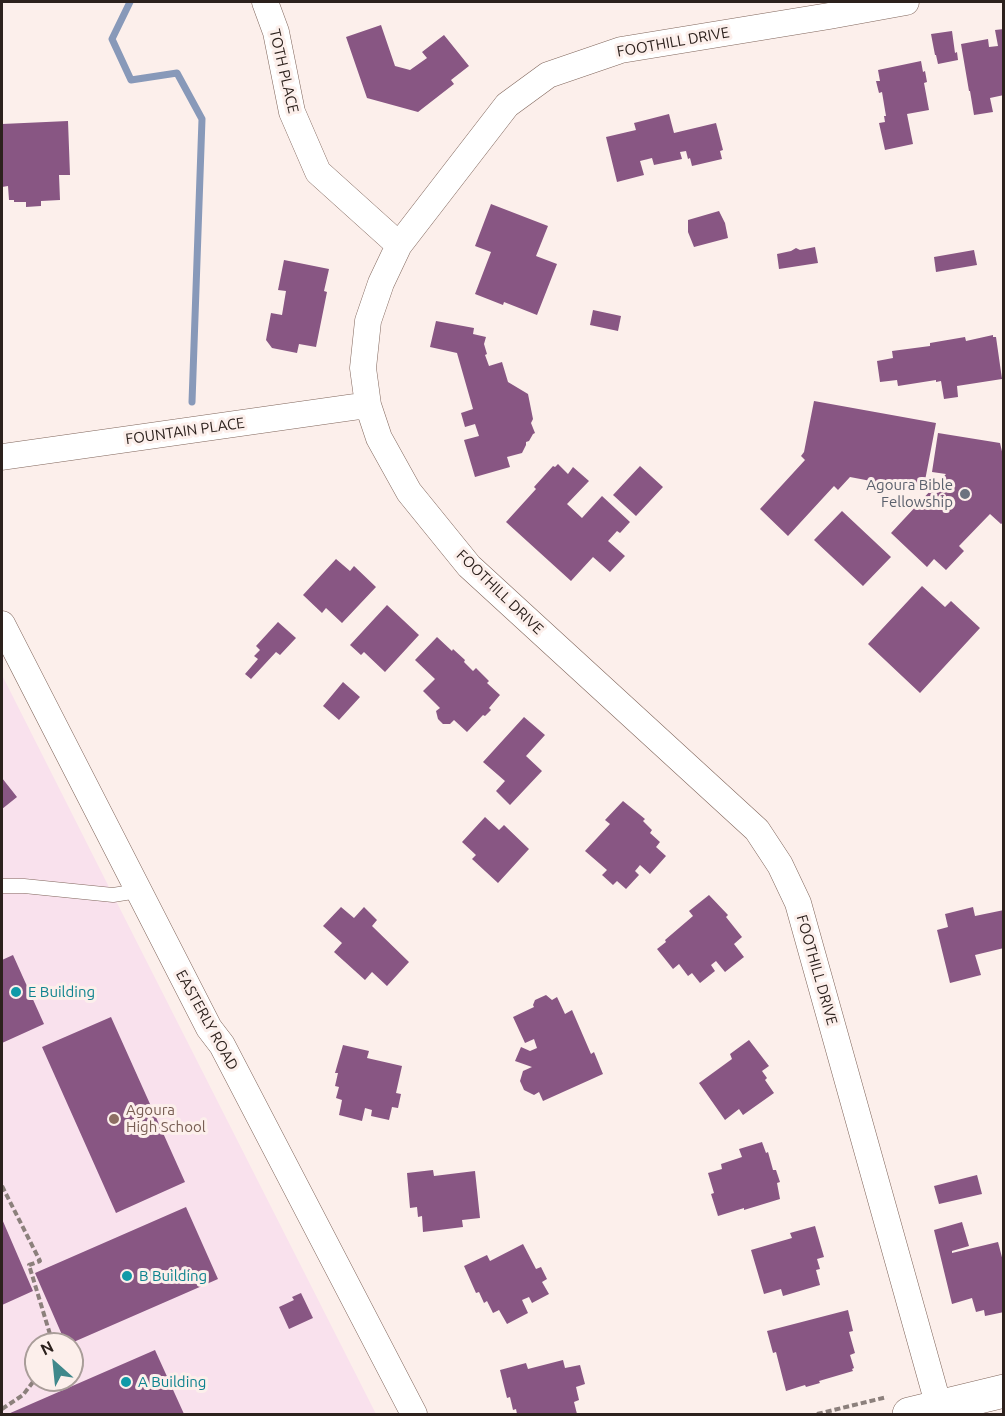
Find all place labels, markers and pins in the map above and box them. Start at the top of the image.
place label: Agoura Bible Fellowship [866,476,953,511]
marker: Agoura Bible Fellowship [958,487,972,501]
place label: E Building [28,983,95,1001]
marker: E Building [9,985,23,999]
place label: Agoura High School [126,1101,206,1136]
marker: Agoura High School [107,1112,121,1126]
place label: B Building [139,1267,207,1285]
marker: B Building [120,1269,134,1283]
place label: A Building [138,1373,206,1391]
marker: A Building [119,1375,133,1389]

